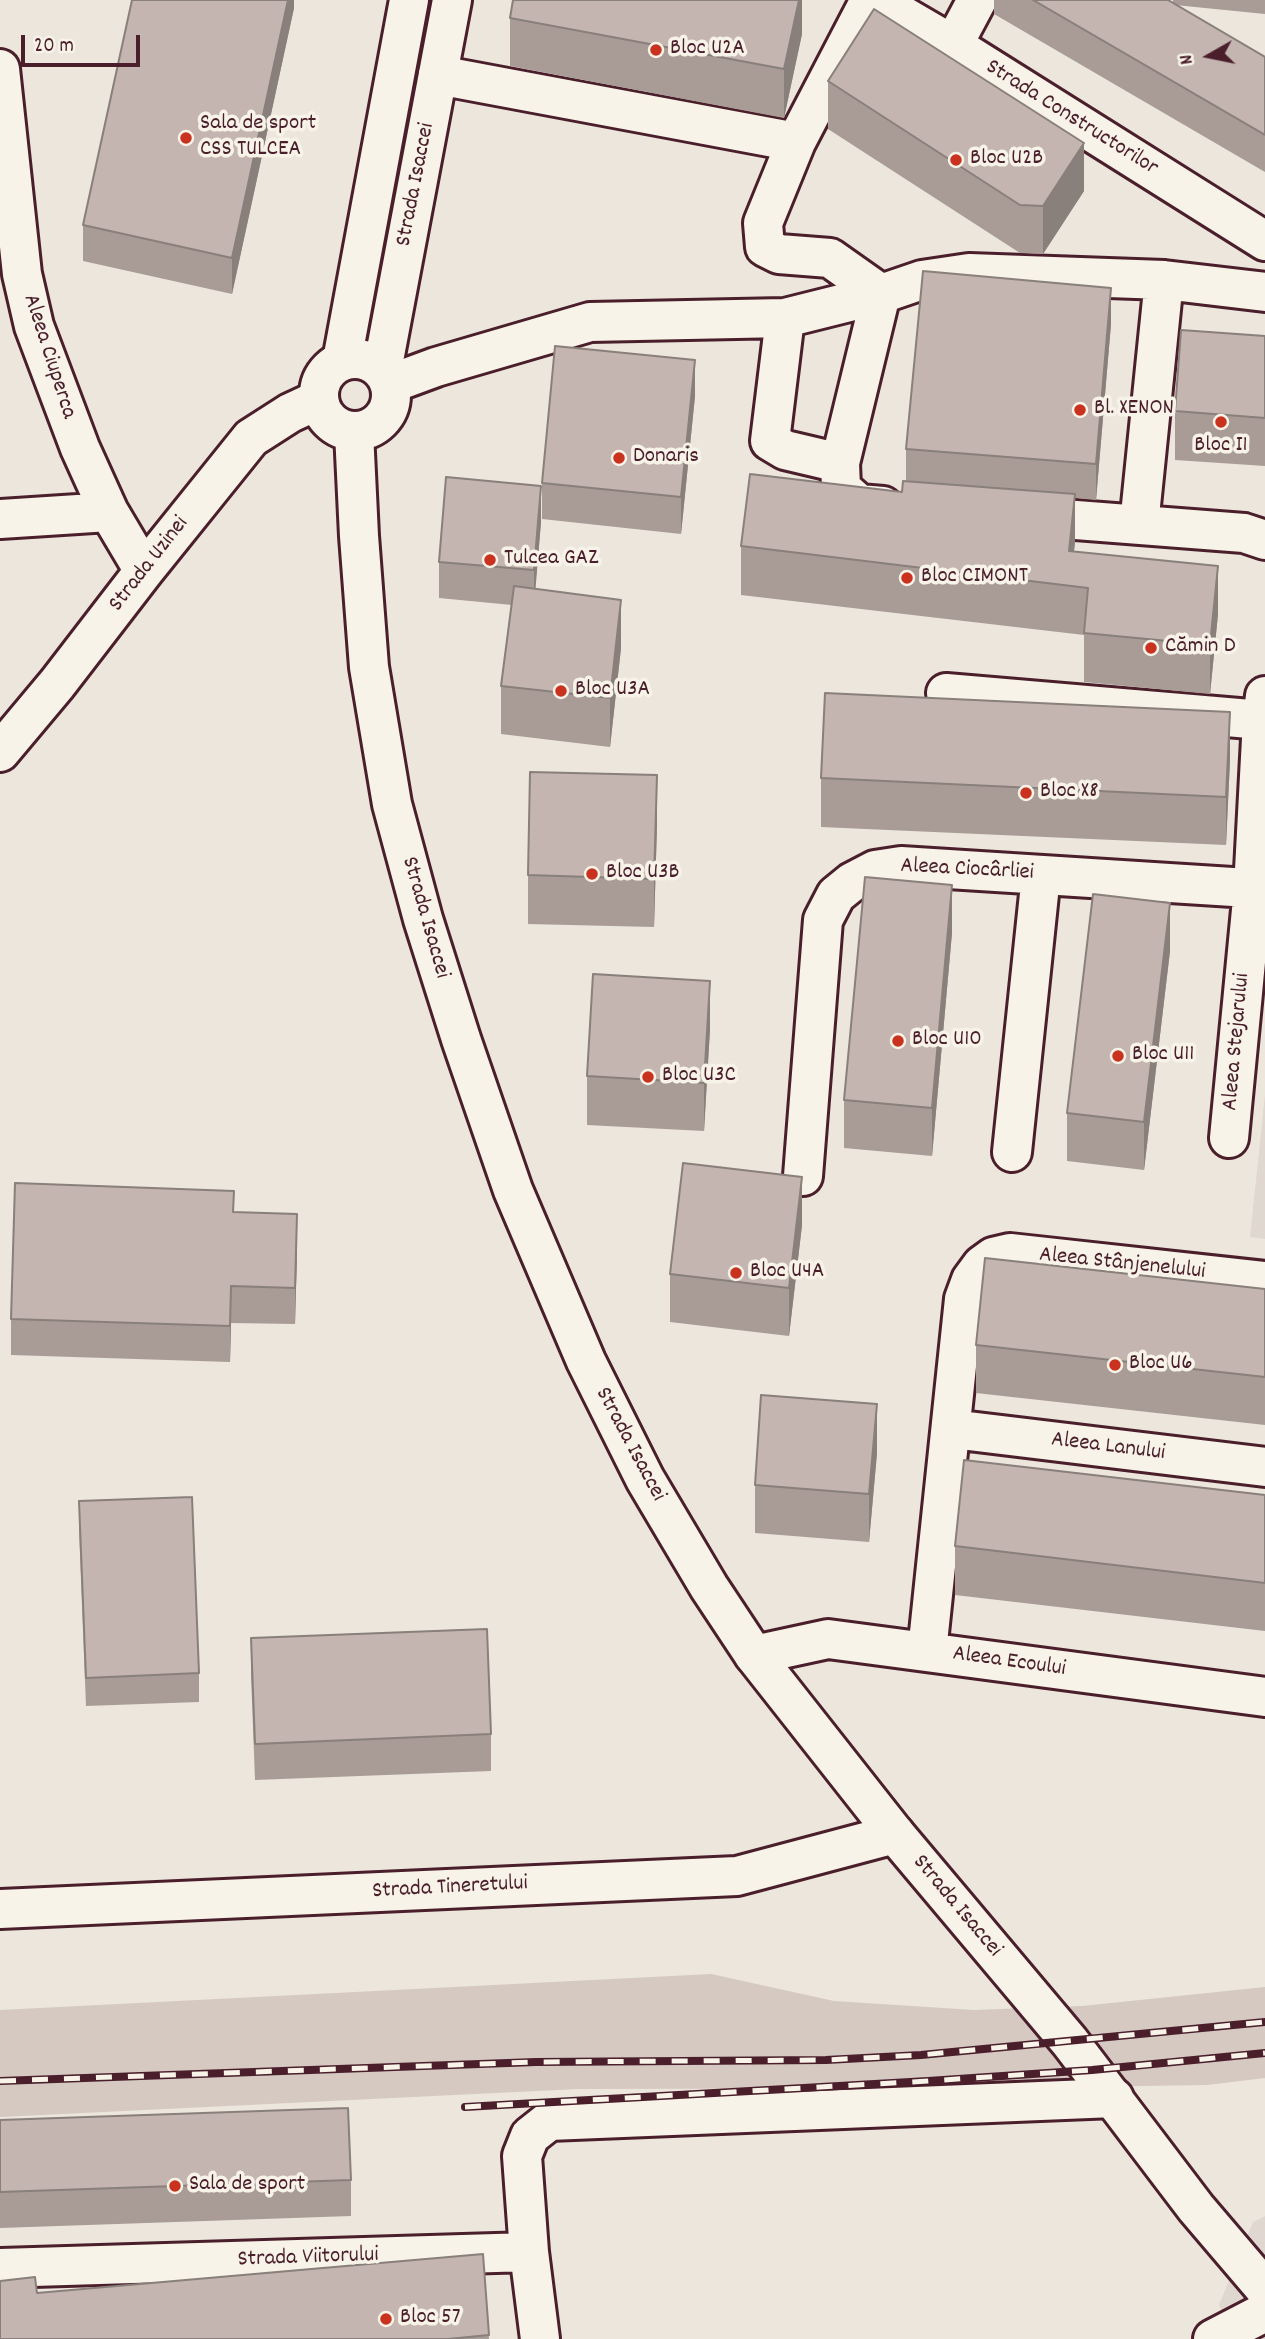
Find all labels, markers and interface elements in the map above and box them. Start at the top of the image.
scale bar [24,21,144,65]
north arrow [1174,21,1244,91]
text: 20 m [34,32,74,62]
place label: Bloc U2A [670,36,745,64]
marker: Bloc U2A [648,42,664,58]
text: N [1174,53,1202,66]
street label: Strada Constructorilor [979,55,1163,183]
place label: Sala de sport CSS TULCEA [200,111,316,165]
street label: Strada Isaccei [392,121,442,249]
marker: Sala de sport CSS TULCEA [178,130,194,146]
place label: Bloc U2B [970,146,1043,174]
marker: Bloc U2B [948,152,964,168]
street label: Aleea Ciuperca [15,291,81,423]
place label: Bl. XENON [1094,396,1174,424]
marker: Bl. XENON [1072,402,1088,418]
marker: Bloc I1 [1213,414,1229,430]
place label: Bloc I1 [1194,433,1248,461]
place label: Donaris [633,444,699,472]
marker: Donaris [611,450,627,466]
street label: Strada Uzinei [104,512,196,618]
place label: Tulcea GAZ [504,546,598,574]
marker: Tulcea GAZ [482,552,498,568]
place label: Bloc CIMONT [921,564,1028,592]
marker: Bloc CIMONT [899,570,915,586]
place label: Cămin D [1165,634,1236,662]
marker: Cămin D [1143,640,1159,656]
place label: Bloc U3A [575,677,650,705]
marker: Bloc U3A [553,683,569,699]
place label: Bloc X8 [1040,779,1098,807]
marker: Bloc X8 [1018,785,1034,801]
street label: Strada Isaccei [393,854,455,982]
street label: Aleea Ciocârliei [900,854,1034,888]
place label: Bloc U3B [606,860,679,888]
marker: Bloc U3B [584,866,600,882]
street label: Aleea Stejarului [1218,972,1258,1112]
place label: Bloc U10 [912,1027,982,1055]
marker: Bloc U10 [890,1033,906,1049]
place label: Bloc U11 [1132,1042,1194,1070]
marker: Bloc U11 [1110,1048,1126,1064]
place label: Bloc U3C [662,1063,736,1091]
marker: Bloc U3C [640,1069,656,1085]
street label: Aleea Stânjenelului [1038,1243,1206,1287]
place label: Bloc U4A [750,1259,824,1287]
marker: Bloc U4A [728,1265,744,1281]
place label: Bloc U6 [1129,1351,1192,1379]
marker: Bloc U6 [1107,1357,1123,1373]
street label: Strada Isaccei [587,1383,671,1507]
street label: Aleea Lanului [1049,1427,1167,1469]
street label: Aleea Ecoului [951,1641,1067,1685]
street label: Strada Isaccei [905,1850,1007,1964]
street label: Strada Tineretului [372,1871,528,1907]
place label: Sala de sport [189,2172,305,2200]
marker: Sala de sport [167,2178,183,2194]
street label: Strada Viitorului [237,2243,379,2275]
place label: Bloc 57 [400,2305,461,2333]
marker: Bloc 57 [378,2311,394,2327]

